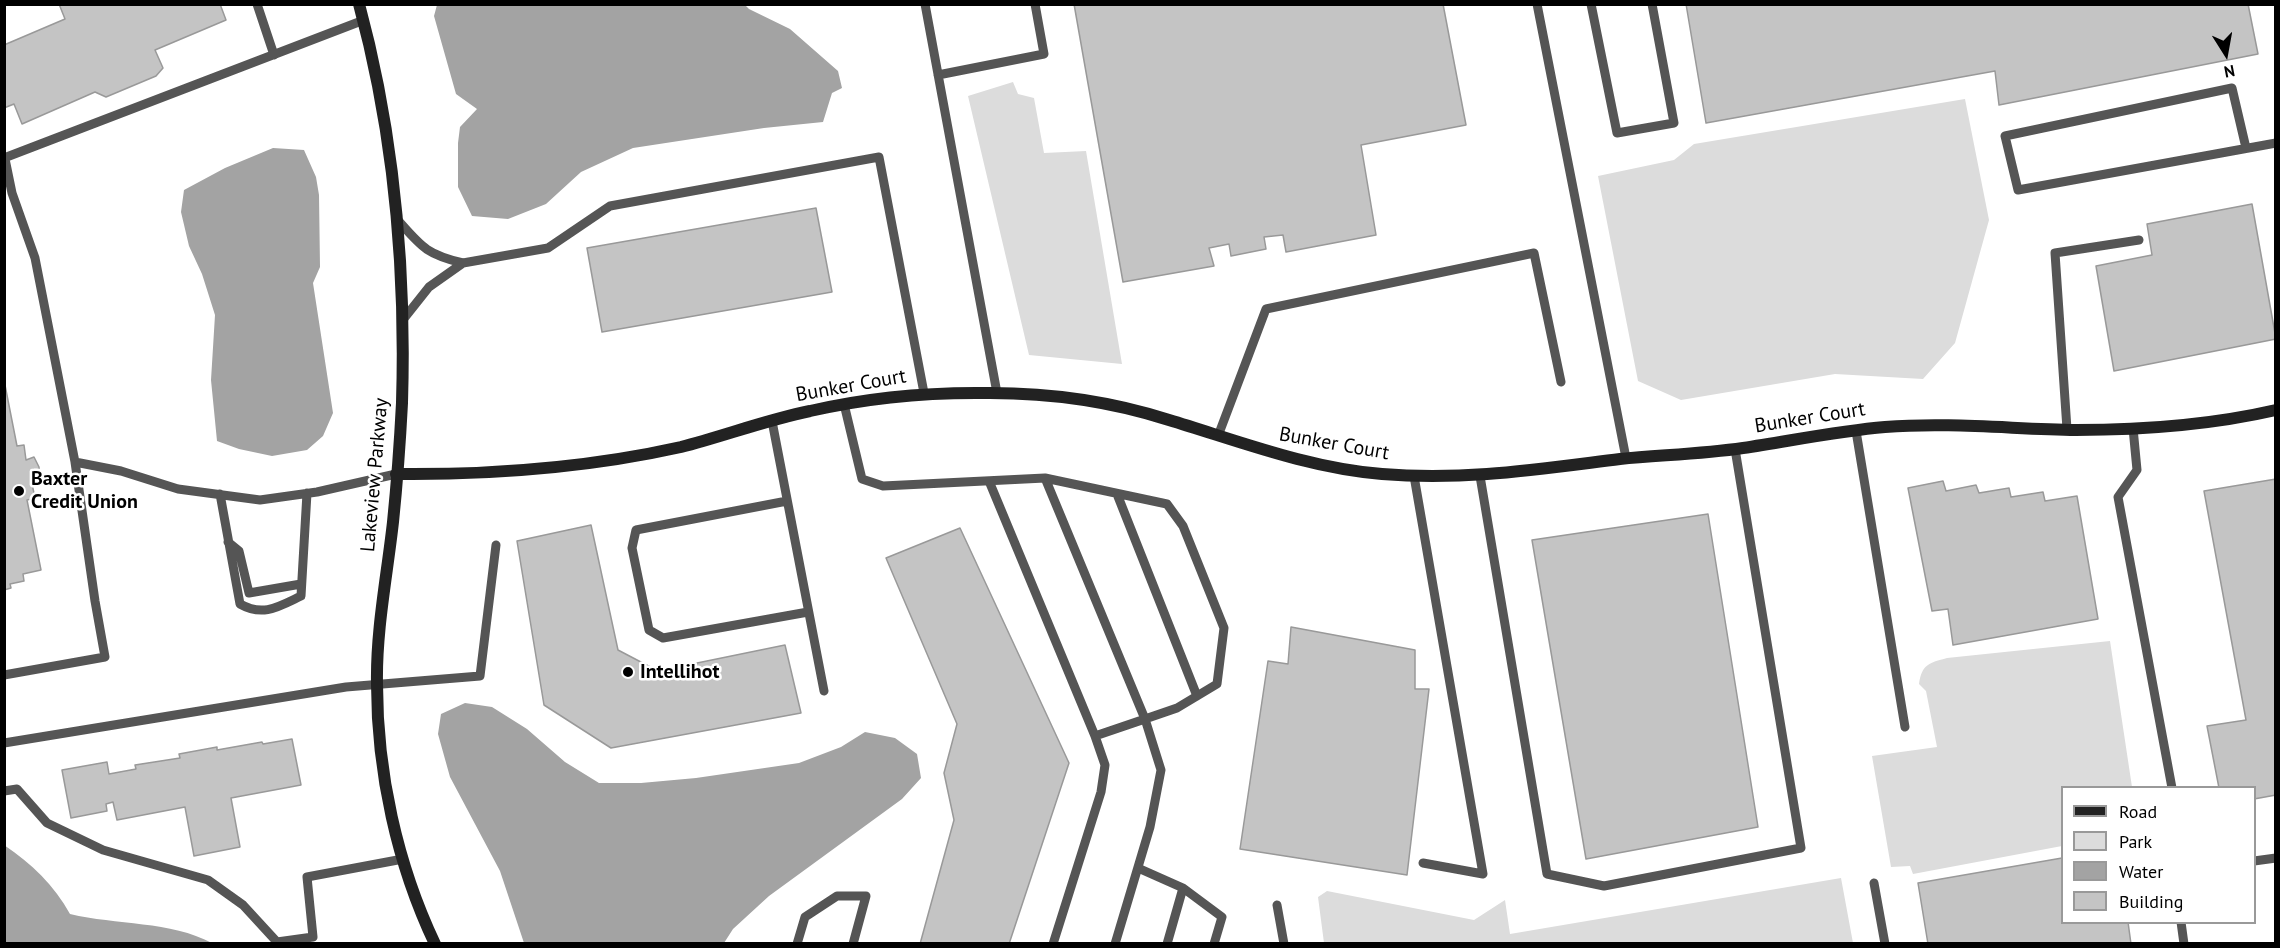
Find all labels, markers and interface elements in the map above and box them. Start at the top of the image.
north arrow [2196,24,2256,84]
text: N [2222,61,2237,82]
street label: Bunker Court [794,365,908,407]
street label: Lakeview Parkway [356,397,394,553]
street label: Bunker Court [1753,397,1867,439]
street label: Bunker Court [1277,423,1391,465]
place label: Baxter Credit Union [31,467,138,514]
marker: Baxter Credit Union [12,484,26,498]
place label: Intellihot [640,660,719,684]
marker: Intellihot [621,665,635,679]
legend [2061,786,2256,924]
text: Road [2119,800,2157,823]
text: Park [2119,830,2152,853]
text: Water [2119,860,2163,883]
text: Building [2119,890,2183,913]

